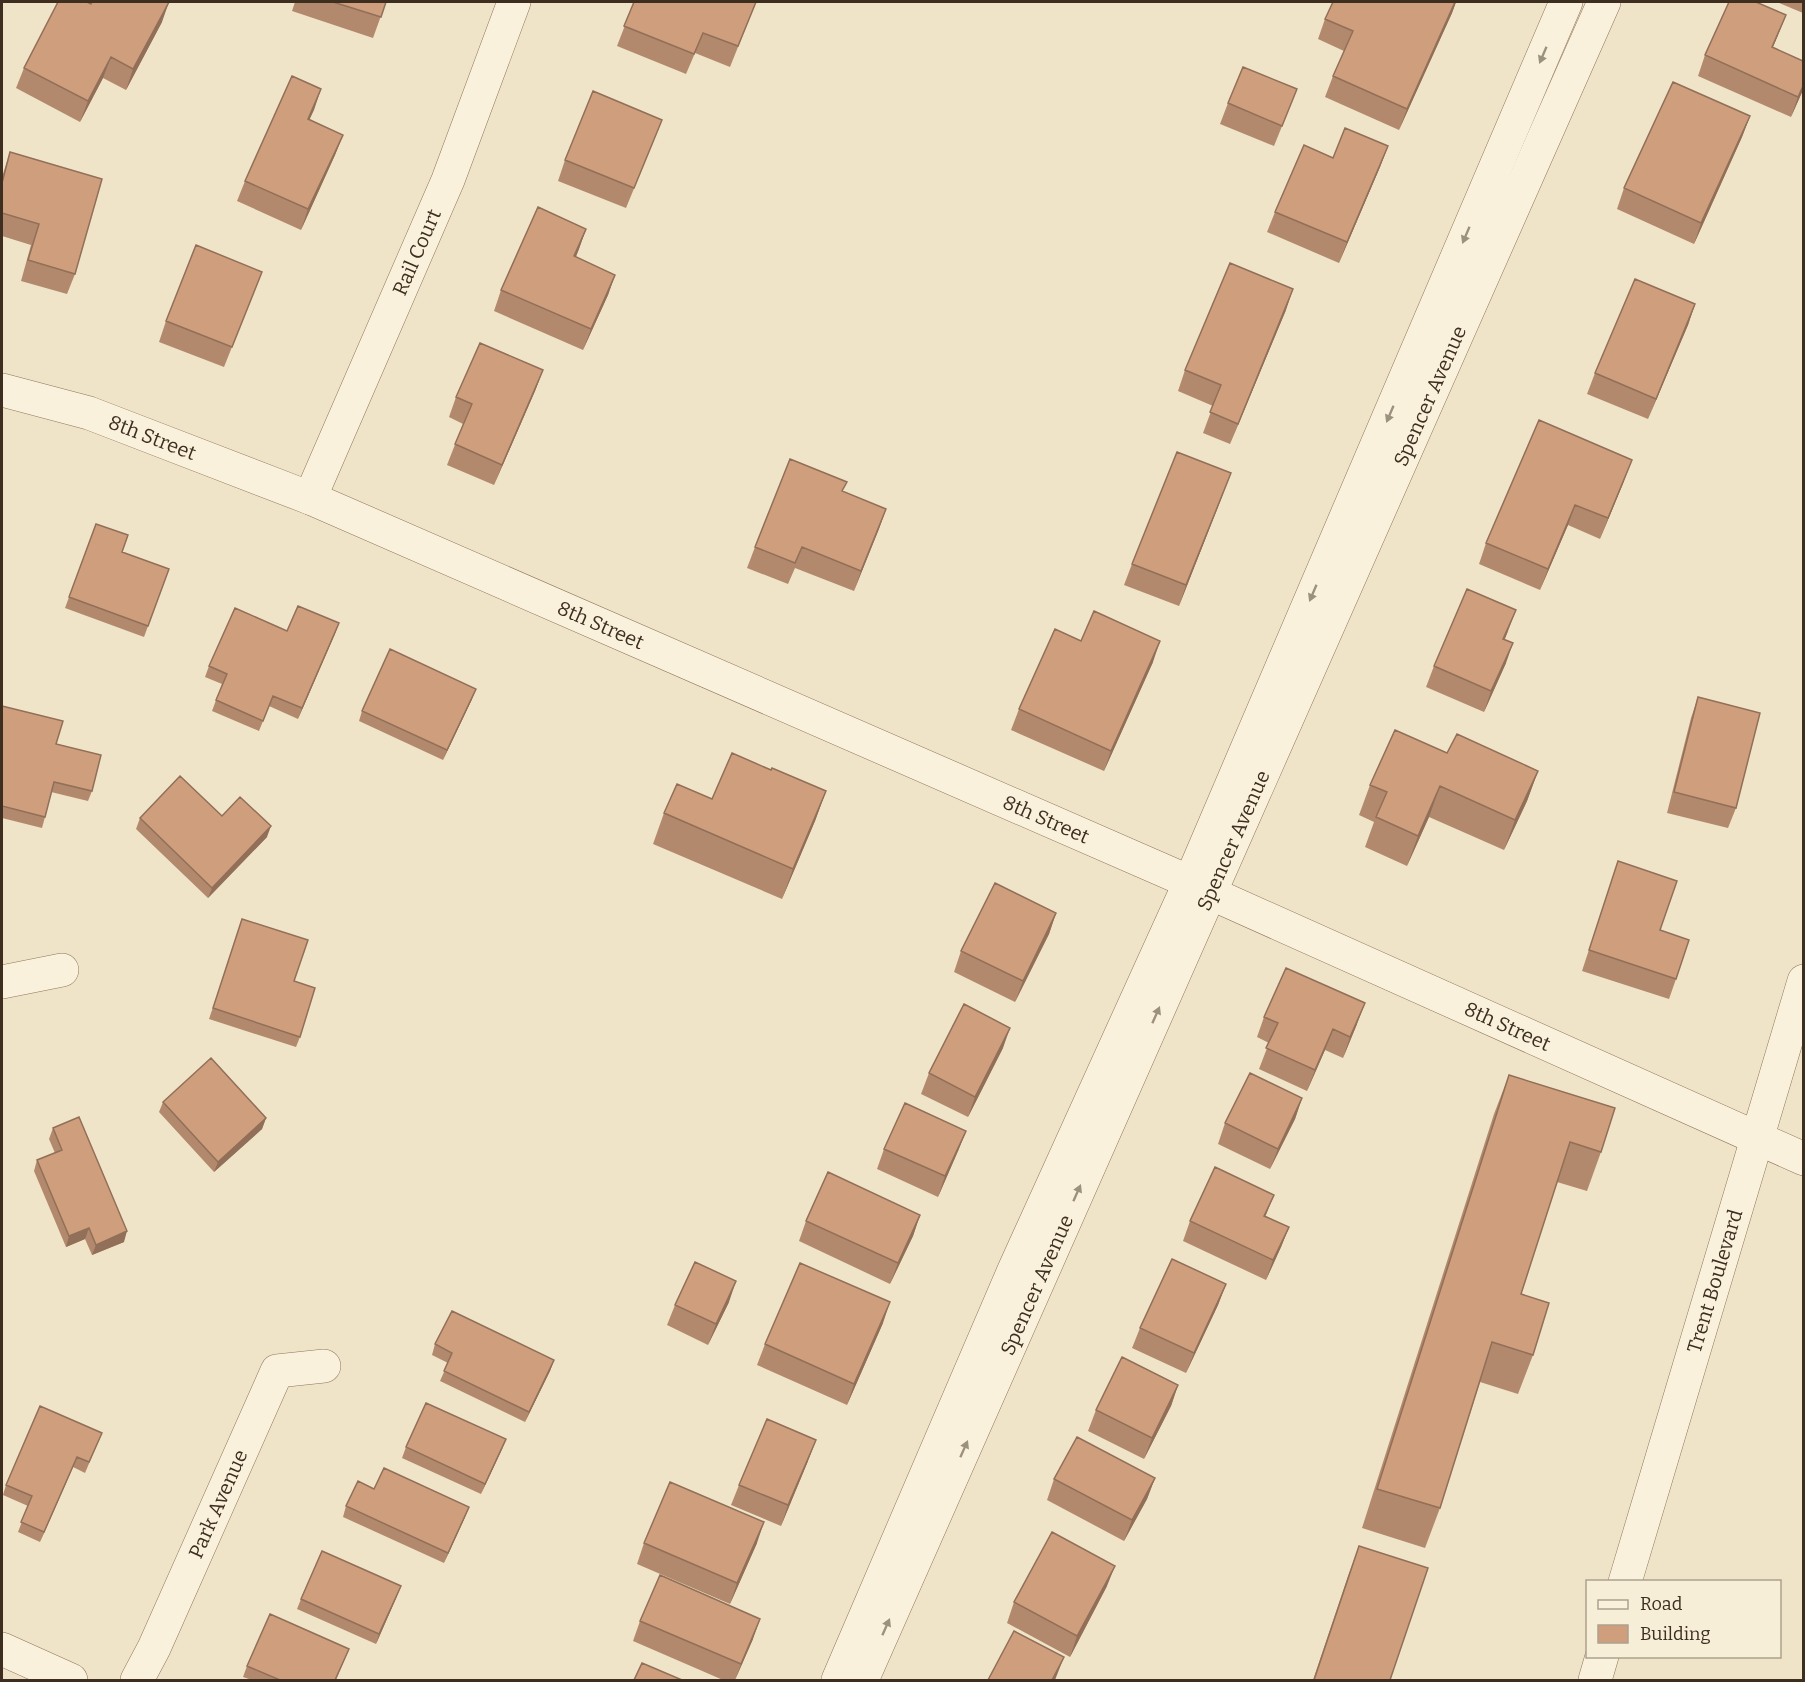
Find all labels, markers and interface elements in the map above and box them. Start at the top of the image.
one-way arrow [1538,47,1548,65]
street label: Rail Court [387,205,446,299]
one-way arrow [1462,226,1471,243]
street label: Spencer Avenue [1388,322,1471,470]
one-way arrow [1385,405,1395,423]
street label: 8th Street [105,410,200,465]
one-way arrow [1308,584,1317,602]
street label: 8th Street [554,596,648,654]
street label: Spencer Avenue [1192,767,1275,914]
street label: 8th Street [999,790,1093,849]
street label: 8th Street [1461,997,1554,1056]
one-way arrow [1152,1006,1161,1024]
one-way arrow [1072,1184,1082,1202]
street label: Trent Boulevard [1682,1206,1747,1356]
street label: Spencer Avenue [995,1211,1078,1359]
one-way arrow [960,1440,969,1457]
street label: Park Avenue [183,1446,253,1562]
legend [1586,1580,1781,1658]
text: Road [1640,1593,1683,1615]
one-way arrow [881,1618,891,1636]
text: Building [1640,1623,1711,1645]

